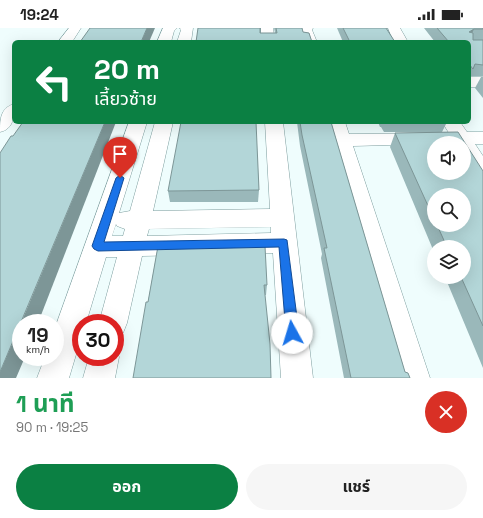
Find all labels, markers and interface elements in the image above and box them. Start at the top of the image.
text: 19:24 [20,5,59,24]
text: 20 m [94,51,160,87]
icon: left [28,56,80,108]
text: เลี้ยวซ้าย [94,87,157,110]
map controls [427,136,471,284]
button: sound [427,136,471,180]
pin [103,137,137,178]
icon: arrive [109,143,131,165]
button: search [427,188,471,232]
button: layers [427,240,471,284]
position arrow [271,312,313,354]
speed limit sign: 30 [72,314,124,366]
text: 19 [27,322,49,348]
text: km/h [26,343,50,356]
text: 1 นาที [16,388,74,419]
button: close [425,391,467,433]
text: 90 m · 19:25 [16,419,88,436]
button: ออก [16,464,238,510]
button: แชร์ [246,464,467,510]

